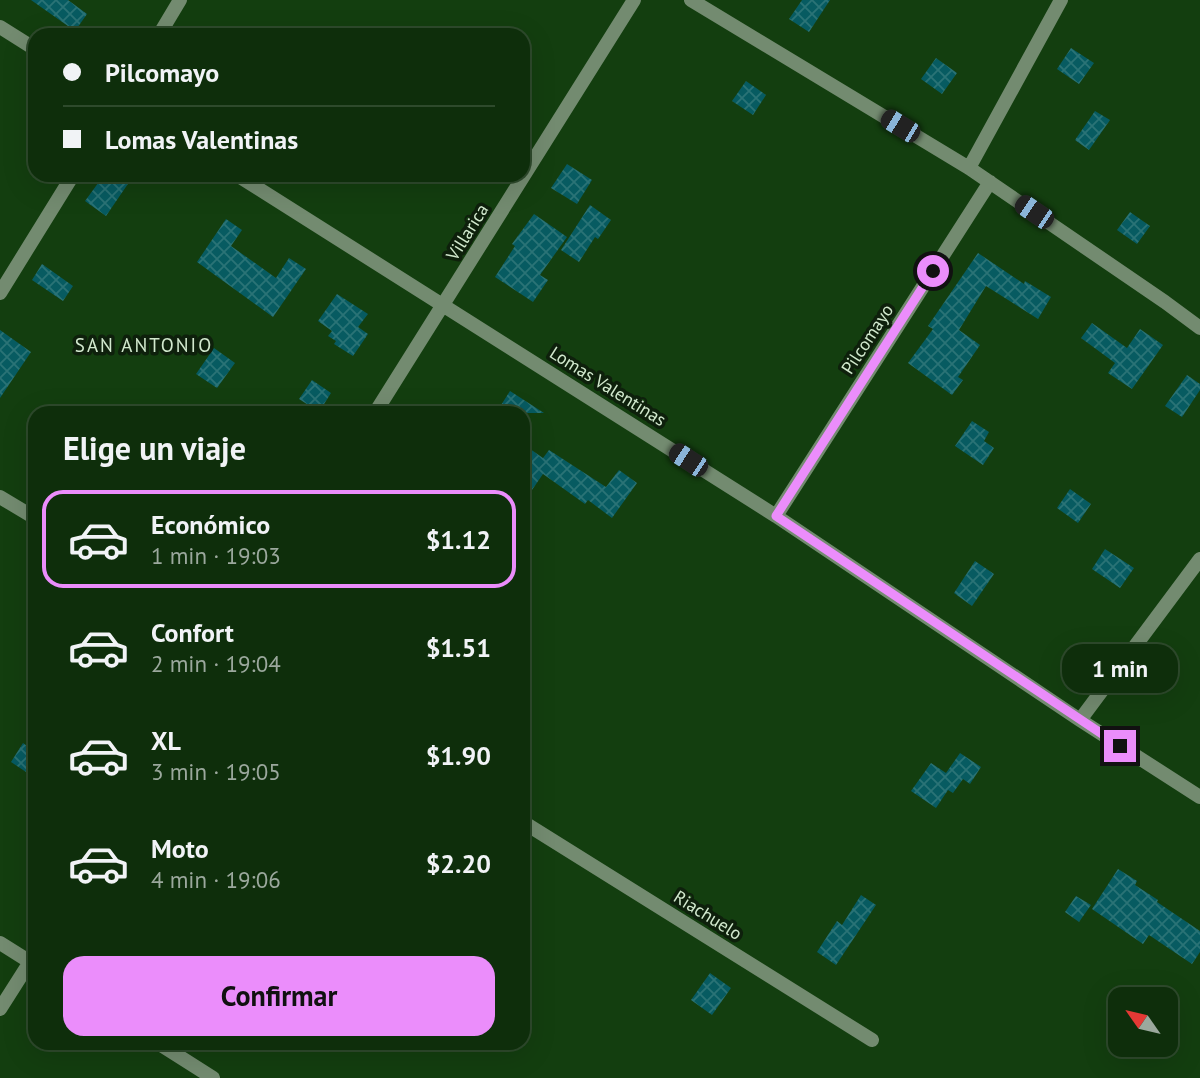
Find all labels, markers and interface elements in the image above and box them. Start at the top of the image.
text: Pilcomayo [105,56,219,89]
car [877,106,924,146]
text: Lomas Valentinas [105,123,298,156]
car [1011,192,1058,232]
street label: Villarica [440,199,493,265]
route start [917,255,949,287]
street label: Pilcomayo [836,300,898,378]
district label: SAN ANTONIO [75,333,213,357]
street label: Lomas Valentinas [545,341,671,431]
text: Elige un viaje [63,427,246,469]
car [665,440,712,480]
icon: car [67,508,130,571]
text: Económico [151,508,270,541]
text: $1.12 [426,523,491,556]
text: 1 min · 19:03 [151,541,281,570]
icon: car [67,616,130,679]
text: Confort [151,616,234,649]
text: $1.51 [426,631,491,664]
callout: 1 min [1062,644,1178,694]
text: 2 min · 19:04 [151,649,281,678]
text: 1 min [1092,654,1148,683]
icon: car [67,724,130,787]
text: XL [151,724,181,757]
route end [1104,730,1136,762]
text: $1.90 [426,739,491,772]
text: 3 min · 19:05 [151,757,281,786]
icon: car [67,832,130,895]
text: Moto [151,832,209,865]
text: $2.20 [426,847,491,880]
text: 4 min · 19:06 [151,865,281,894]
street label: Riachuelo [670,885,746,945]
button: Confirmar [63,956,495,1036]
north arrow [1108,987,1178,1057]
map controls [1108,987,1178,1057]

